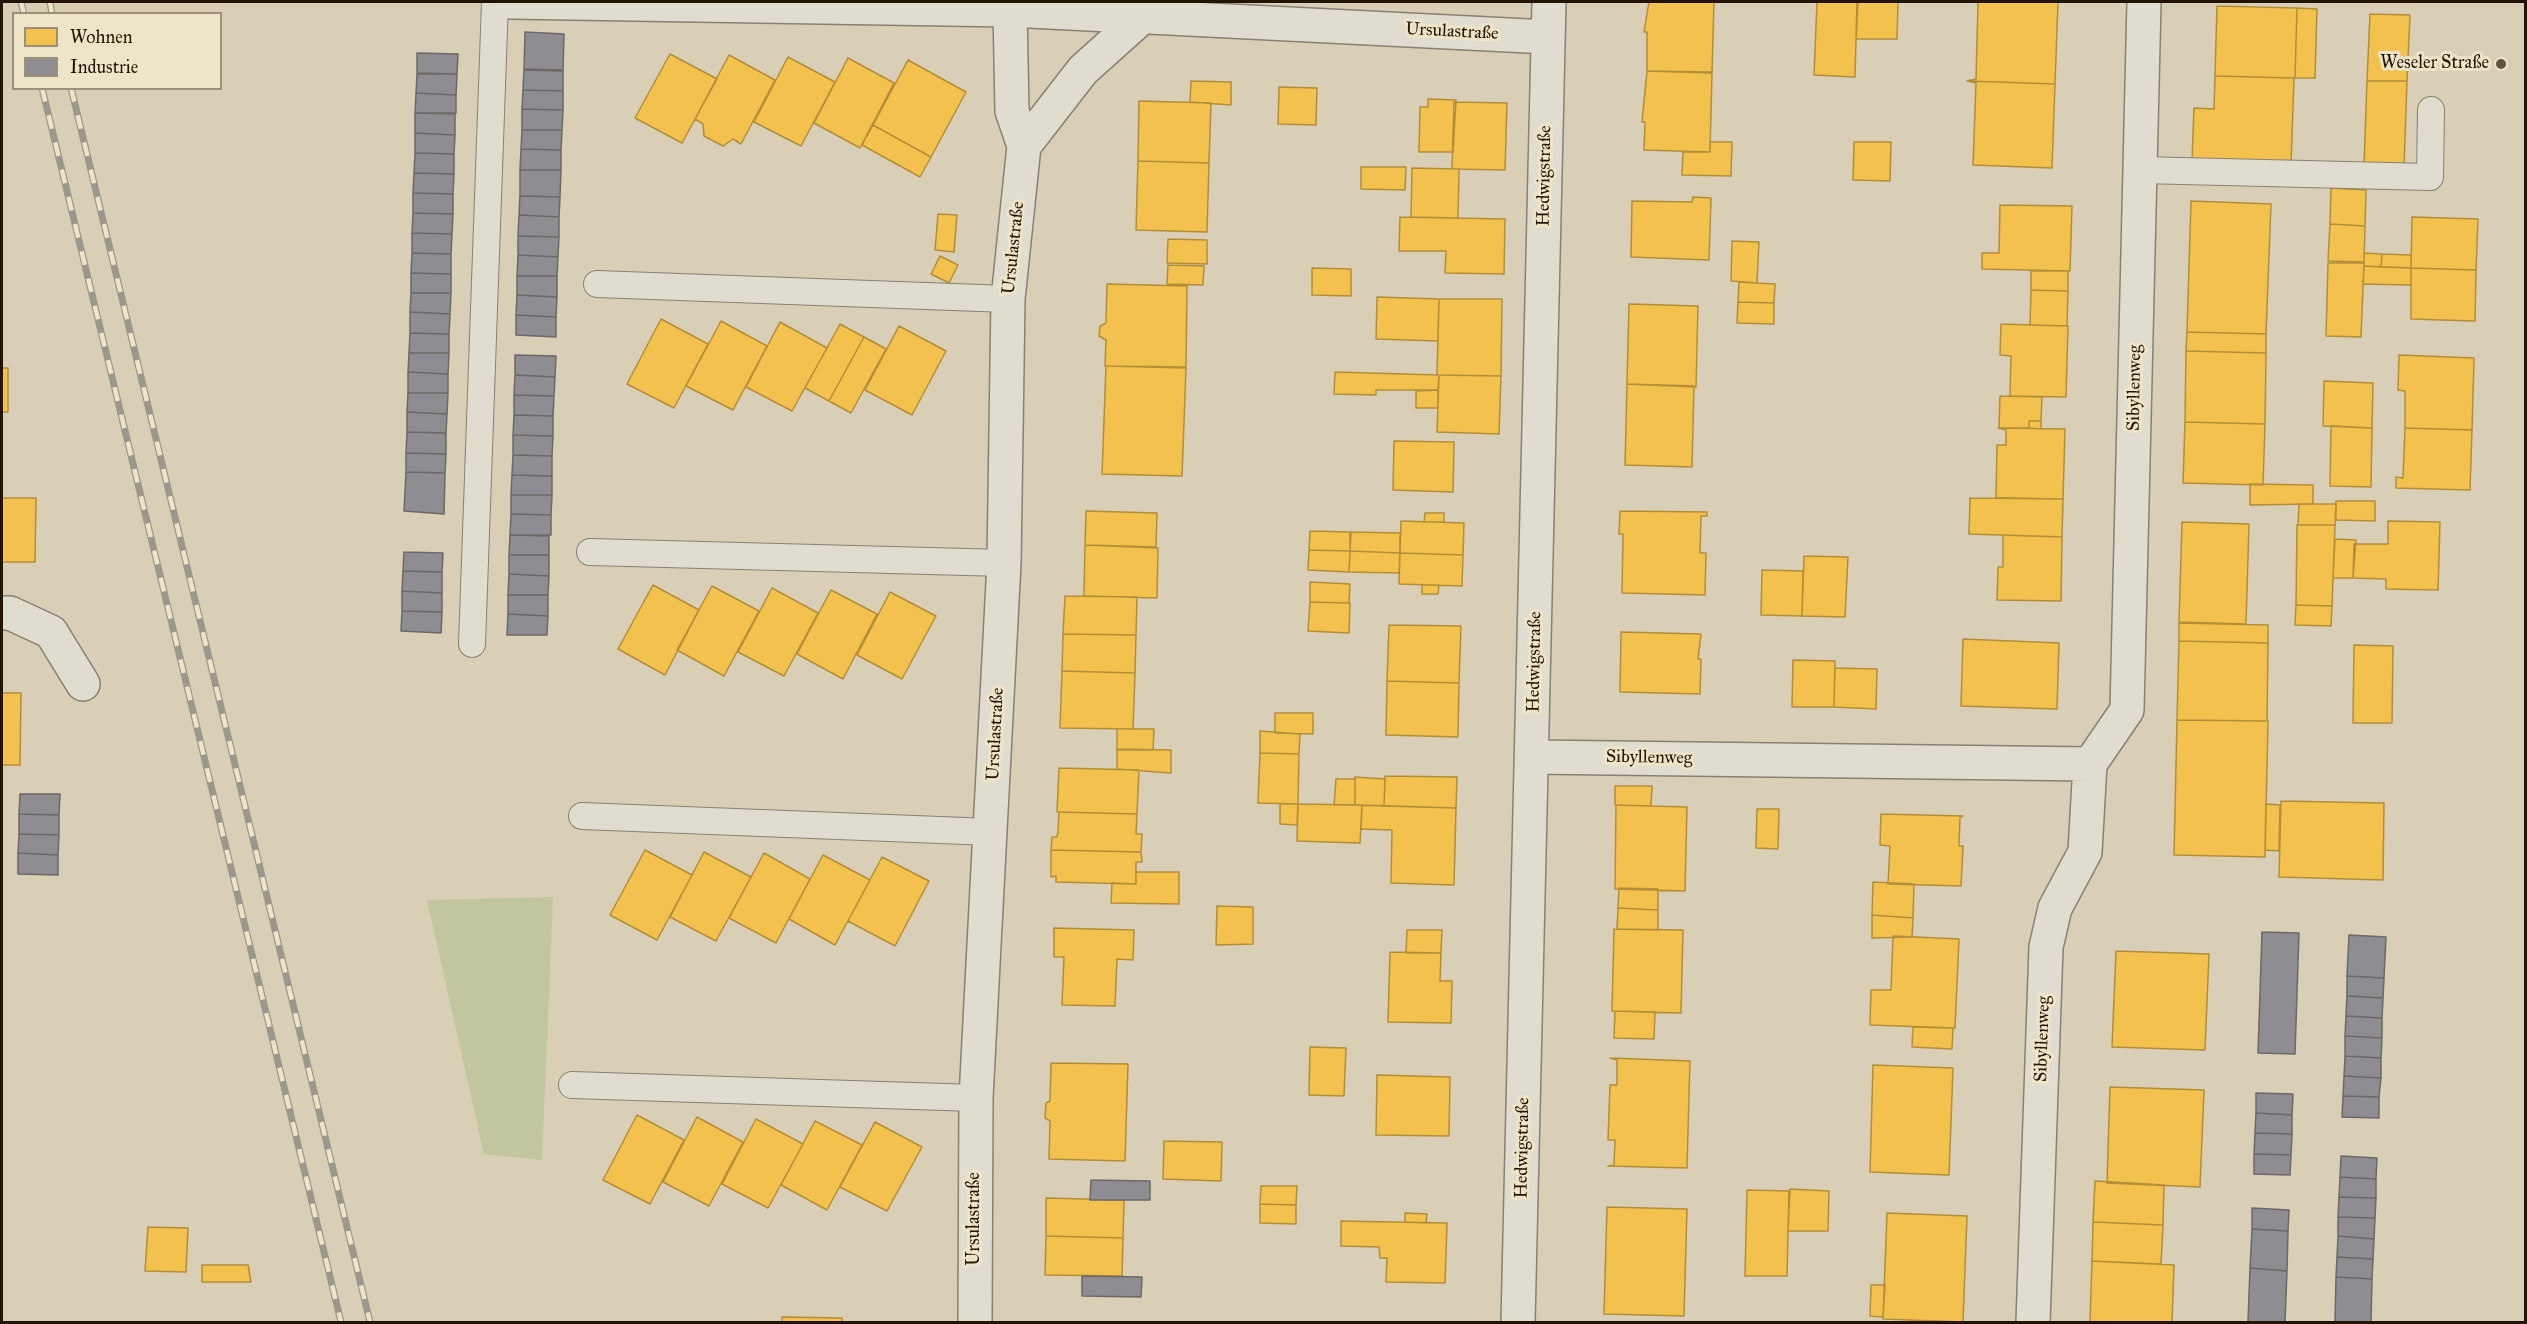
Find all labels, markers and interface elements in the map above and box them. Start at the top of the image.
legend [12,12,222,90]
street label: Ursulastraße [1405,19,1499,45]
text: Wohnen [70,26,132,48]
place label: Weseler Straße [2380,53,2489,75]
text: Industrie [70,56,138,78]
marker: Weseler Straße [2494,57,2508,71]
street label: Hedwigstraße [1533,125,1557,227]
street label: Ursulastraße [998,200,1030,296]
street label: Sibyllenweg [2123,345,2147,431]
street label: Hedwigstraße [1523,611,1547,713]
street label: Ursulastraße [983,687,1009,781]
street label: Sibyllenweg [1606,746,1692,770]
street label: Sibyllenweg [2031,995,2055,1083]
street label: Hedwigstraße [1511,1097,1535,1199]
street label: Ursulastraße [964,1172,986,1266]

